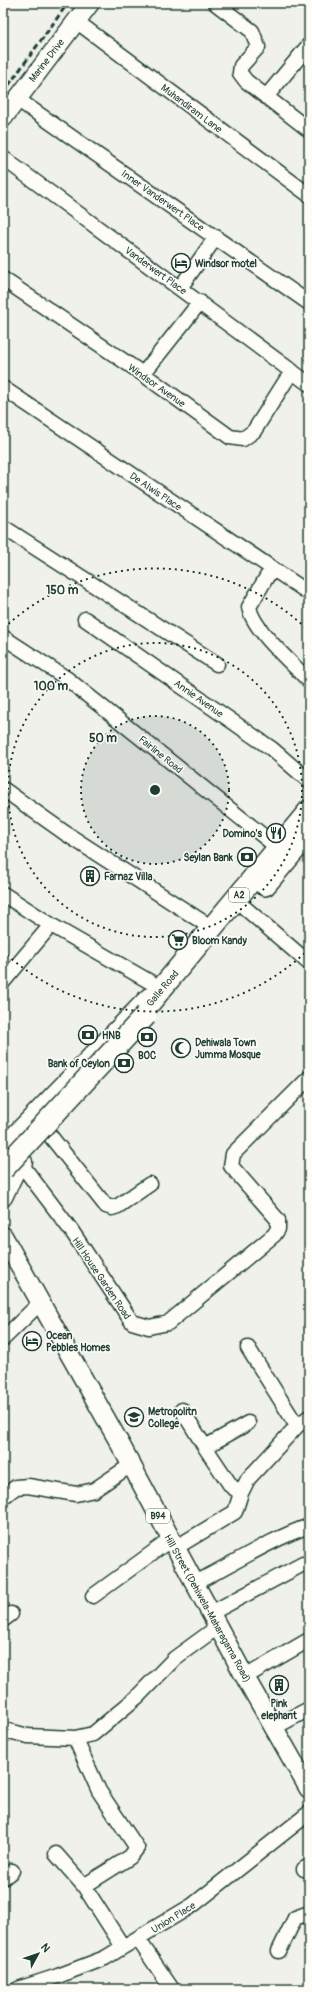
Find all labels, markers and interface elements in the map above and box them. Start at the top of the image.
street label: Marine Drive [27,36,67,85]
street label: Muhandiram Lane [158,82,224,136]
street label: Inner Vanderwert Place [119,168,206,234]
street label: Vanderwert Place [122,244,189,297]
hotel icon: Windsor motel [170,252,192,274]
place label: Windsor motel [195,258,257,270]
street label: Windsor Avenue [125,362,187,410]
street label: De Alwis Place [127,470,184,514]
text: 150 m [46,583,79,598]
street label: Annie Avenue [171,677,225,720]
text: 100 m [34,679,69,694]
text: 50 m [89,731,117,746]
street label: Fairline Road [136,733,185,776]
centre of rings [148,783,162,797]
restaurant icon: Domino's [265,822,287,844]
place label: Domino's [222,828,263,840]
bank icon: Seylan Bank [236,846,258,868]
place label: Seylan Bank [184,852,234,864]
building icon: Farnaz Villa [79,865,101,887]
place label: Farnaz Villa [104,871,153,883]
road number: A2 [229,888,249,902]
supermarket icon: Bloom Kandy [167,929,189,951]
place label: Bloom Kandy [192,935,247,947]
street label: Galle Road [144,968,182,1009]
bank icon: HNB [77,1024,99,1046]
bank icon: BOC [136,1026,158,1048]
place label: HNB [102,1030,121,1042]
mosque icon: Dehiwala Town Jumma Mosque [170,1037,192,1059]
place label: Dehiwala Town Jumma Mosque [195,1037,262,1061]
place label: BOC [138,1050,156,1062]
bank icon: Bank of Ceylon [113,1052,135,1074]
place label: Bank of Ceylon [48,1058,110,1070]
street label: Hill House Garden Road [69,1235,133,1322]
hotel icon: Ocean Pebbles Homes [21,1330,43,1352]
place label: Ocean Pebbles Homes [46,1330,110,1354]
school or university icon: Metropolitn College [123,1406,145,1428]
place label: Metropolitn College [148,1406,197,1430]
road number: B94 [146,1509,170,1523]
street label: Hill Street (Dehiwela-Maharagama Road) [161,1532,253,1685]
building icon: Pink elephant [268,1674,290,1696]
place label: Pink elephant [260,1698,298,1722]
street label: Union Place [149,1900,198,1936]
north arrow [18,1934,58,1974]
text: N [38,1941,53,1955]

